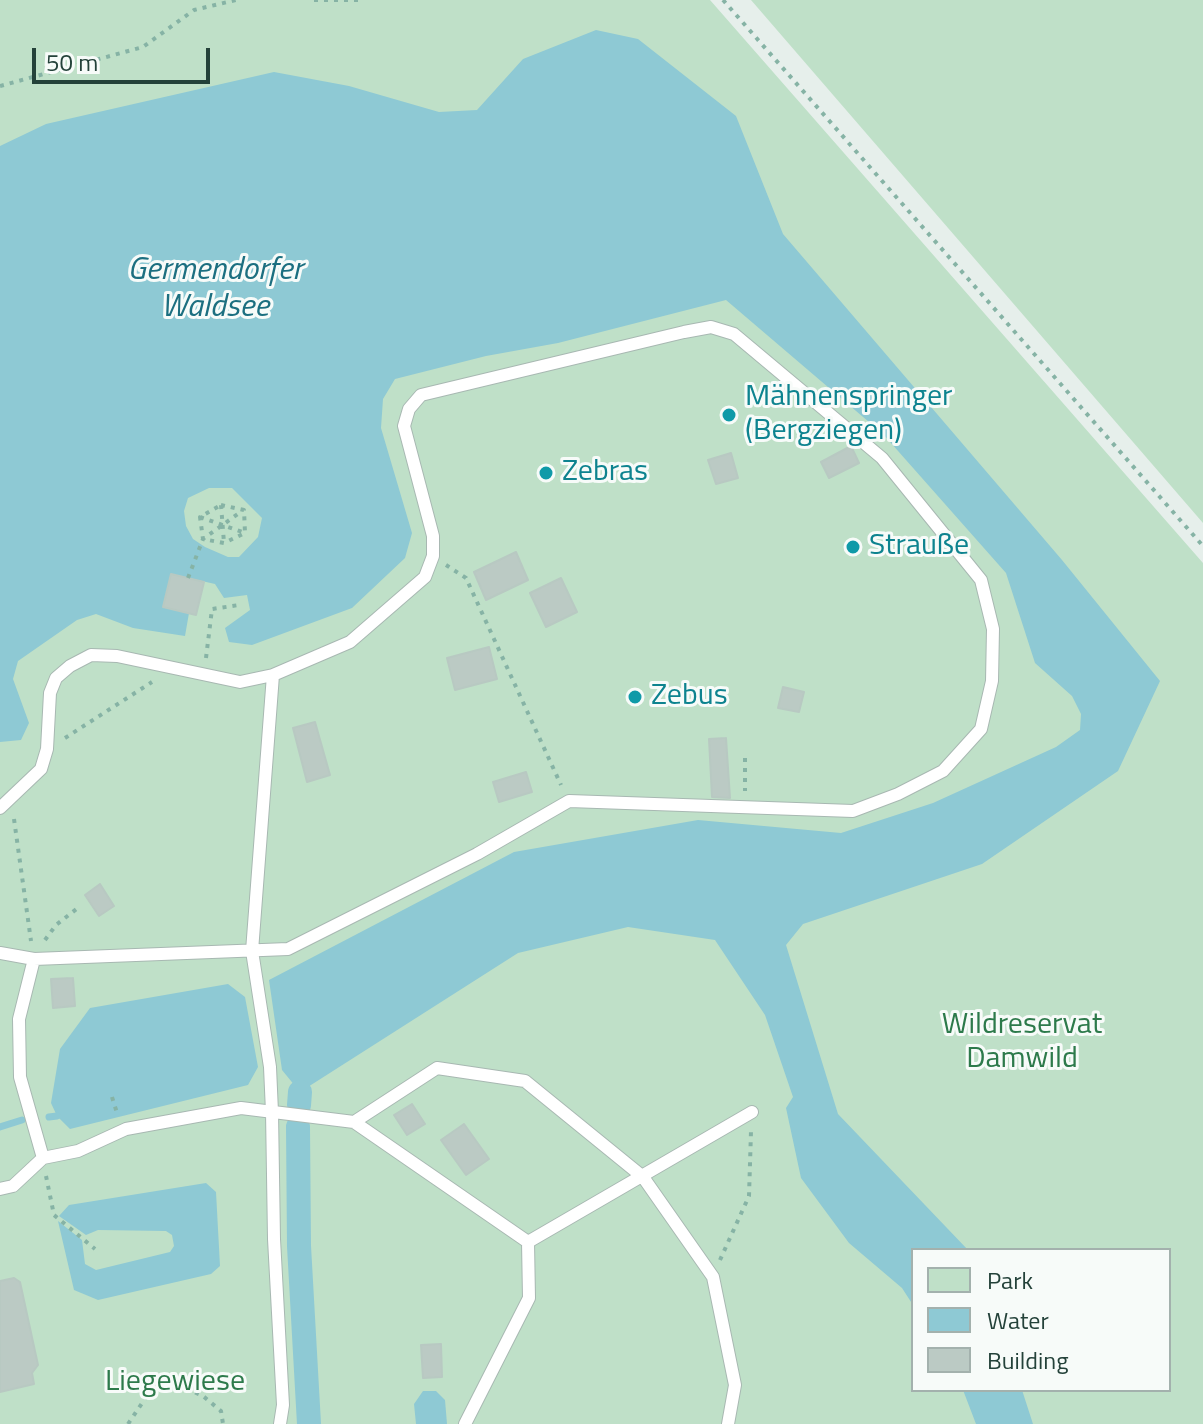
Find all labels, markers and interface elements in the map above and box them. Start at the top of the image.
scale bar [36,32,214,82]
text: 50 m [46,44,98,80]
water label: Germendorfer Waldsee [127,252,303,327]
place label: Mähnenspringer (Bergziegen) [745,380,952,450]
marker: Mähnenspringer (Bergziegen) [720,406,738,424]
place label: Zebras [562,455,648,491]
marker: Zebras [537,464,555,482]
place label: Strauße [869,529,969,565]
marker: Strauße [844,538,862,556]
place label: Zebus [651,679,728,715]
marker: Zebus [626,688,644,706]
park label: Wildreservat Damwild [942,1008,1102,1078]
legend [911,1248,1171,1392]
text: Park [987,1262,1033,1298]
text: Water [987,1302,1049,1338]
text: Building [987,1342,1069,1378]
park label: Liegewiese [105,1365,245,1401]

